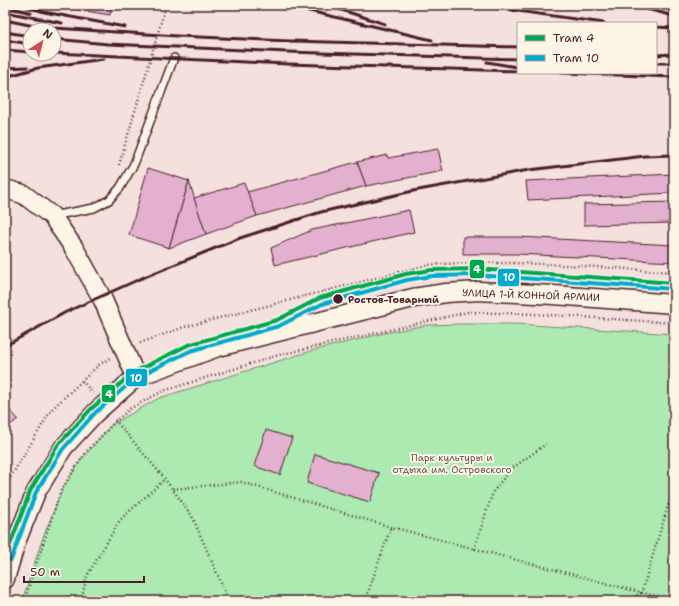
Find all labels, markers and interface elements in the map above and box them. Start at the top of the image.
north arrow [22,22,62,62]
legend [517,22,657,74]
text: N [40,26,56,43]
text: Tram 4 [553,30,595,46]
text: Tram 10 [553,50,599,66]
line badge: 4 [469,259,485,279]
text: 4 [473,262,481,277]
line badge: 10 [497,268,520,287]
text: 10 [503,270,515,285]
street label: УЛИЦА 1-Й КОННОЙ АРМИИ [462,286,600,304]
marker: Ростов-Товарный [331,292,345,306]
place label: Ростов-Товарный [348,293,439,306]
line badge: 10 [125,368,148,387]
text: 10 [130,371,142,386]
line badge: 4 [101,384,116,403]
text: 4 [105,387,113,402]
park label: Парк культуры и отдыха им. Островского [393,451,511,476]
scale bar [24,558,144,584]
text: 50 m [30,564,60,580]

